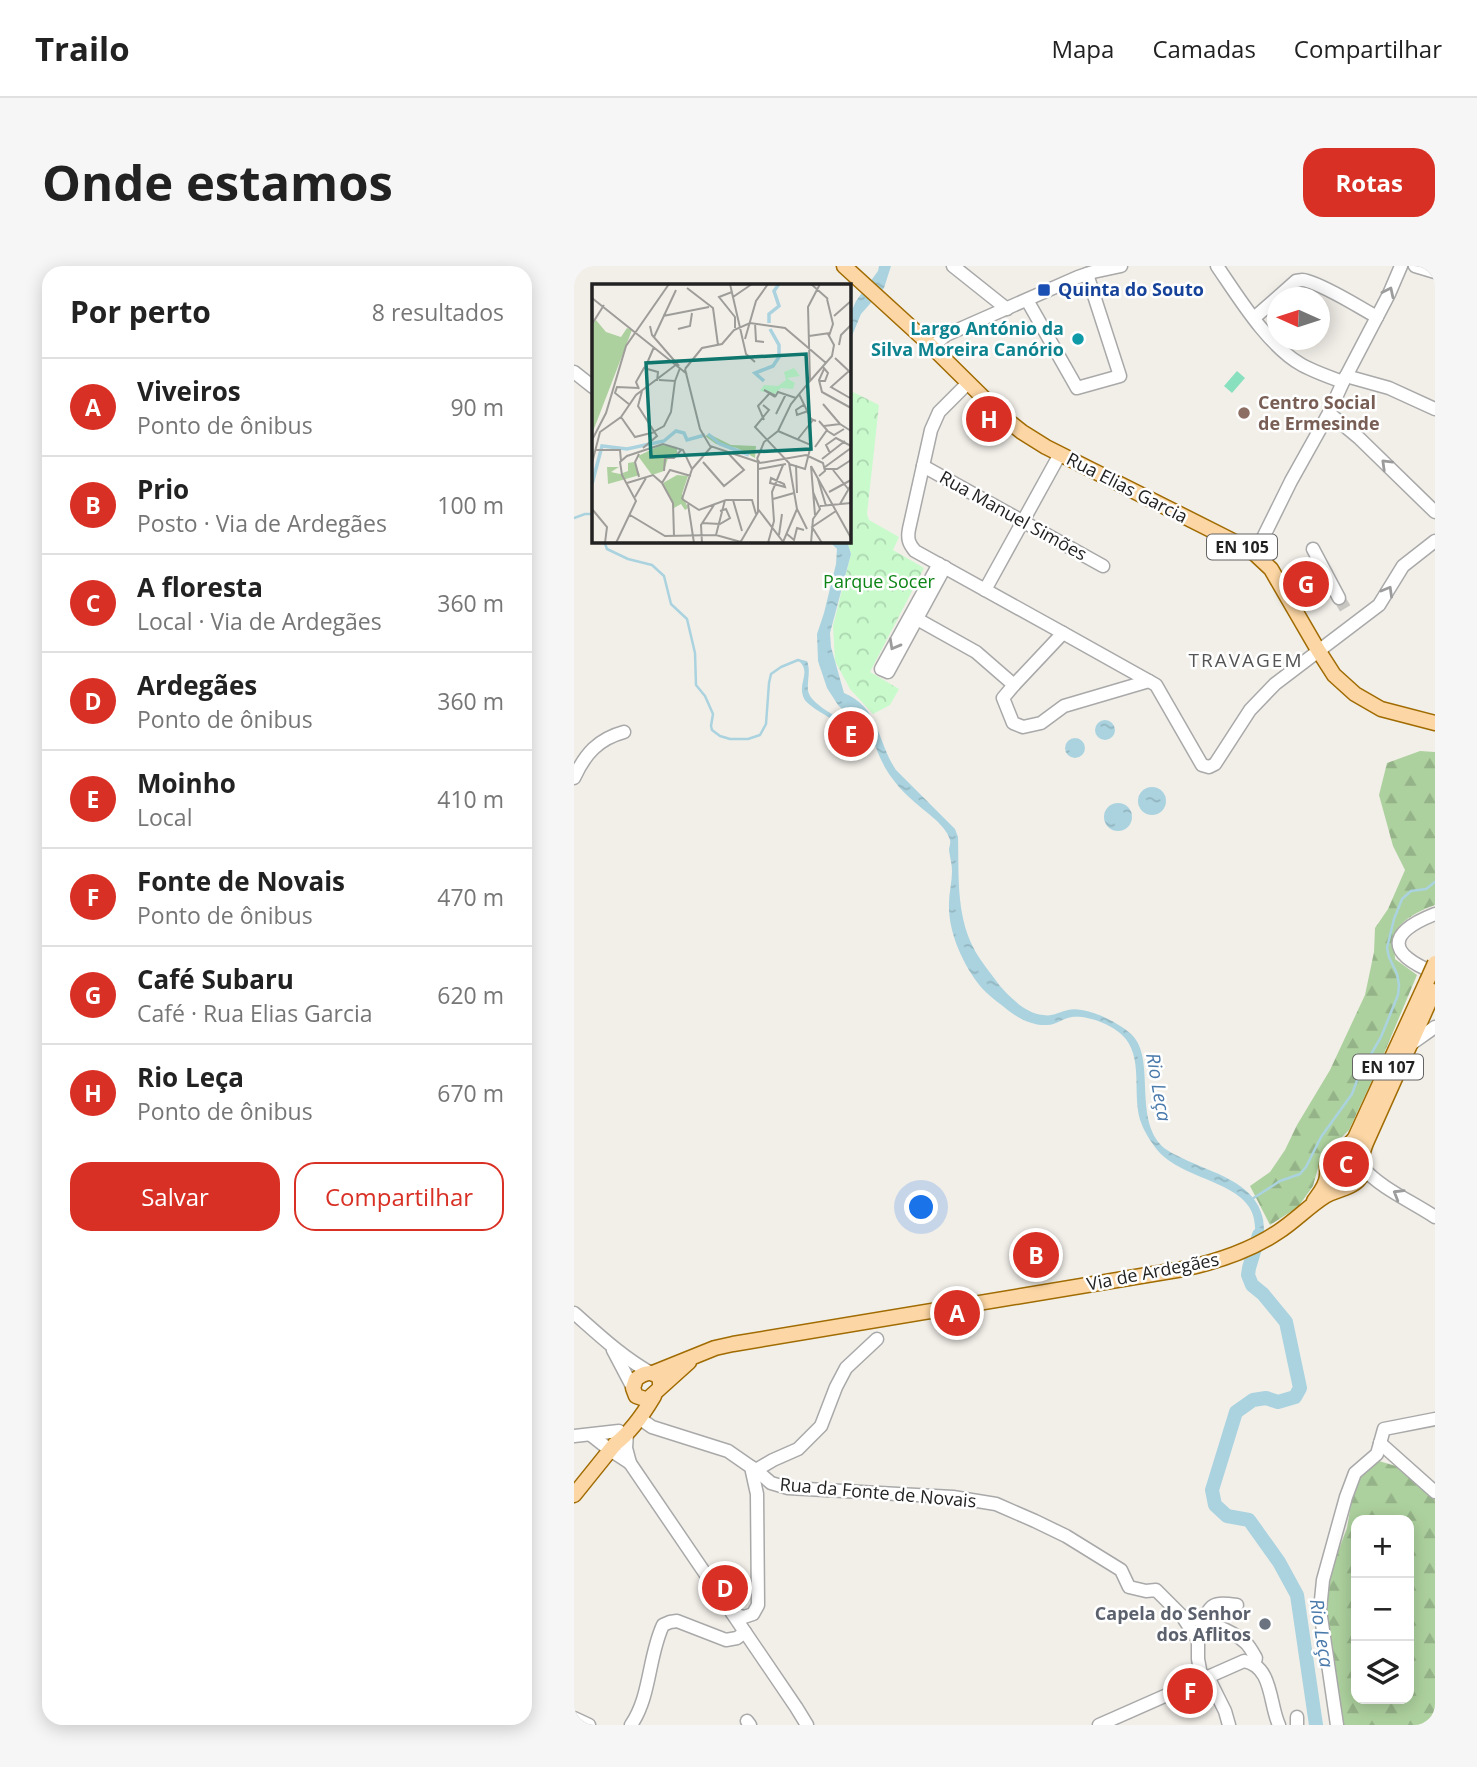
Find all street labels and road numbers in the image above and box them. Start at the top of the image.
street label: Rua Elias Garcia [1063,446,1192,528]
street label: Rua Manuel Simões [936,465,1091,566]
road number: EN 105 [1207,534,1277,560]
road number: EN 107 [1353,1054,1423,1080]
street label: Via de Ardegães [1085,1246,1221,1296]
street label: Rua da Fonte de Novais [779,1471,977,1513]

